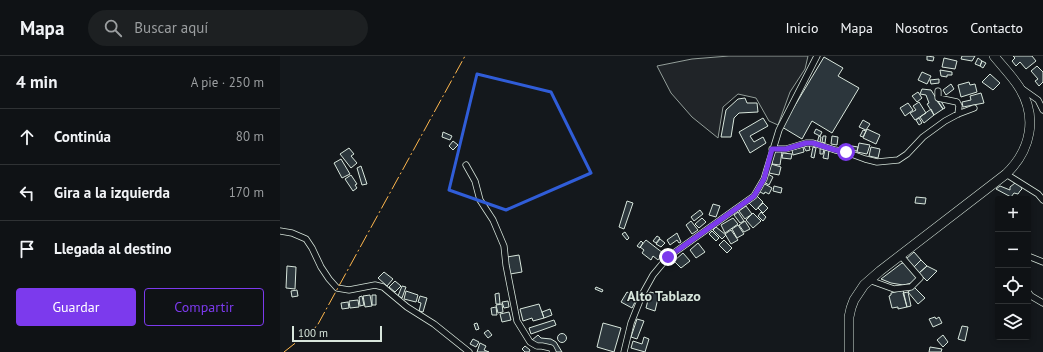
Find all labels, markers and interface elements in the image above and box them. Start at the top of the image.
search box [88,10,368,46]
text: Mapa [20,16,64,40]
icon: search [102,17,124,39]
text: Buscar aquí [134,18,208,37]
text: Inicio [785,19,818,37]
text: Mapa [840,19,873,37]
text: Nosotros [895,19,948,37]
text: Contacto [970,19,1023,37]
text: 4 min [16,71,57,93]
text: A pie · 250 m [191,74,264,91]
icon: ahead [16,126,38,148]
text: Continúa [54,127,111,146]
text: 80 m [236,128,264,145]
route start [837,143,855,161]
icon: left [16,182,38,204]
text: Gira a la izquierda [54,183,170,202]
text: 170 m [229,184,264,201]
map controls [995,196,1031,340]
button: + [995,196,1031,232]
button: − [995,232,1031,268]
icon: arrive [16,238,38,260]
text: Llegada al destino [54,239,172,258]
route end [659,248,677,266]
button: locate [995,268,1031,304]
district label: Alto Tablazo [627,287,701,305]
button: Guardar [16,288,136,326]
button: Compartir [144,288,264,326]
button: layers [995,304,1031,340]
scale bar [292,324,382,343]
text: 100 m [298,326,328,340]

